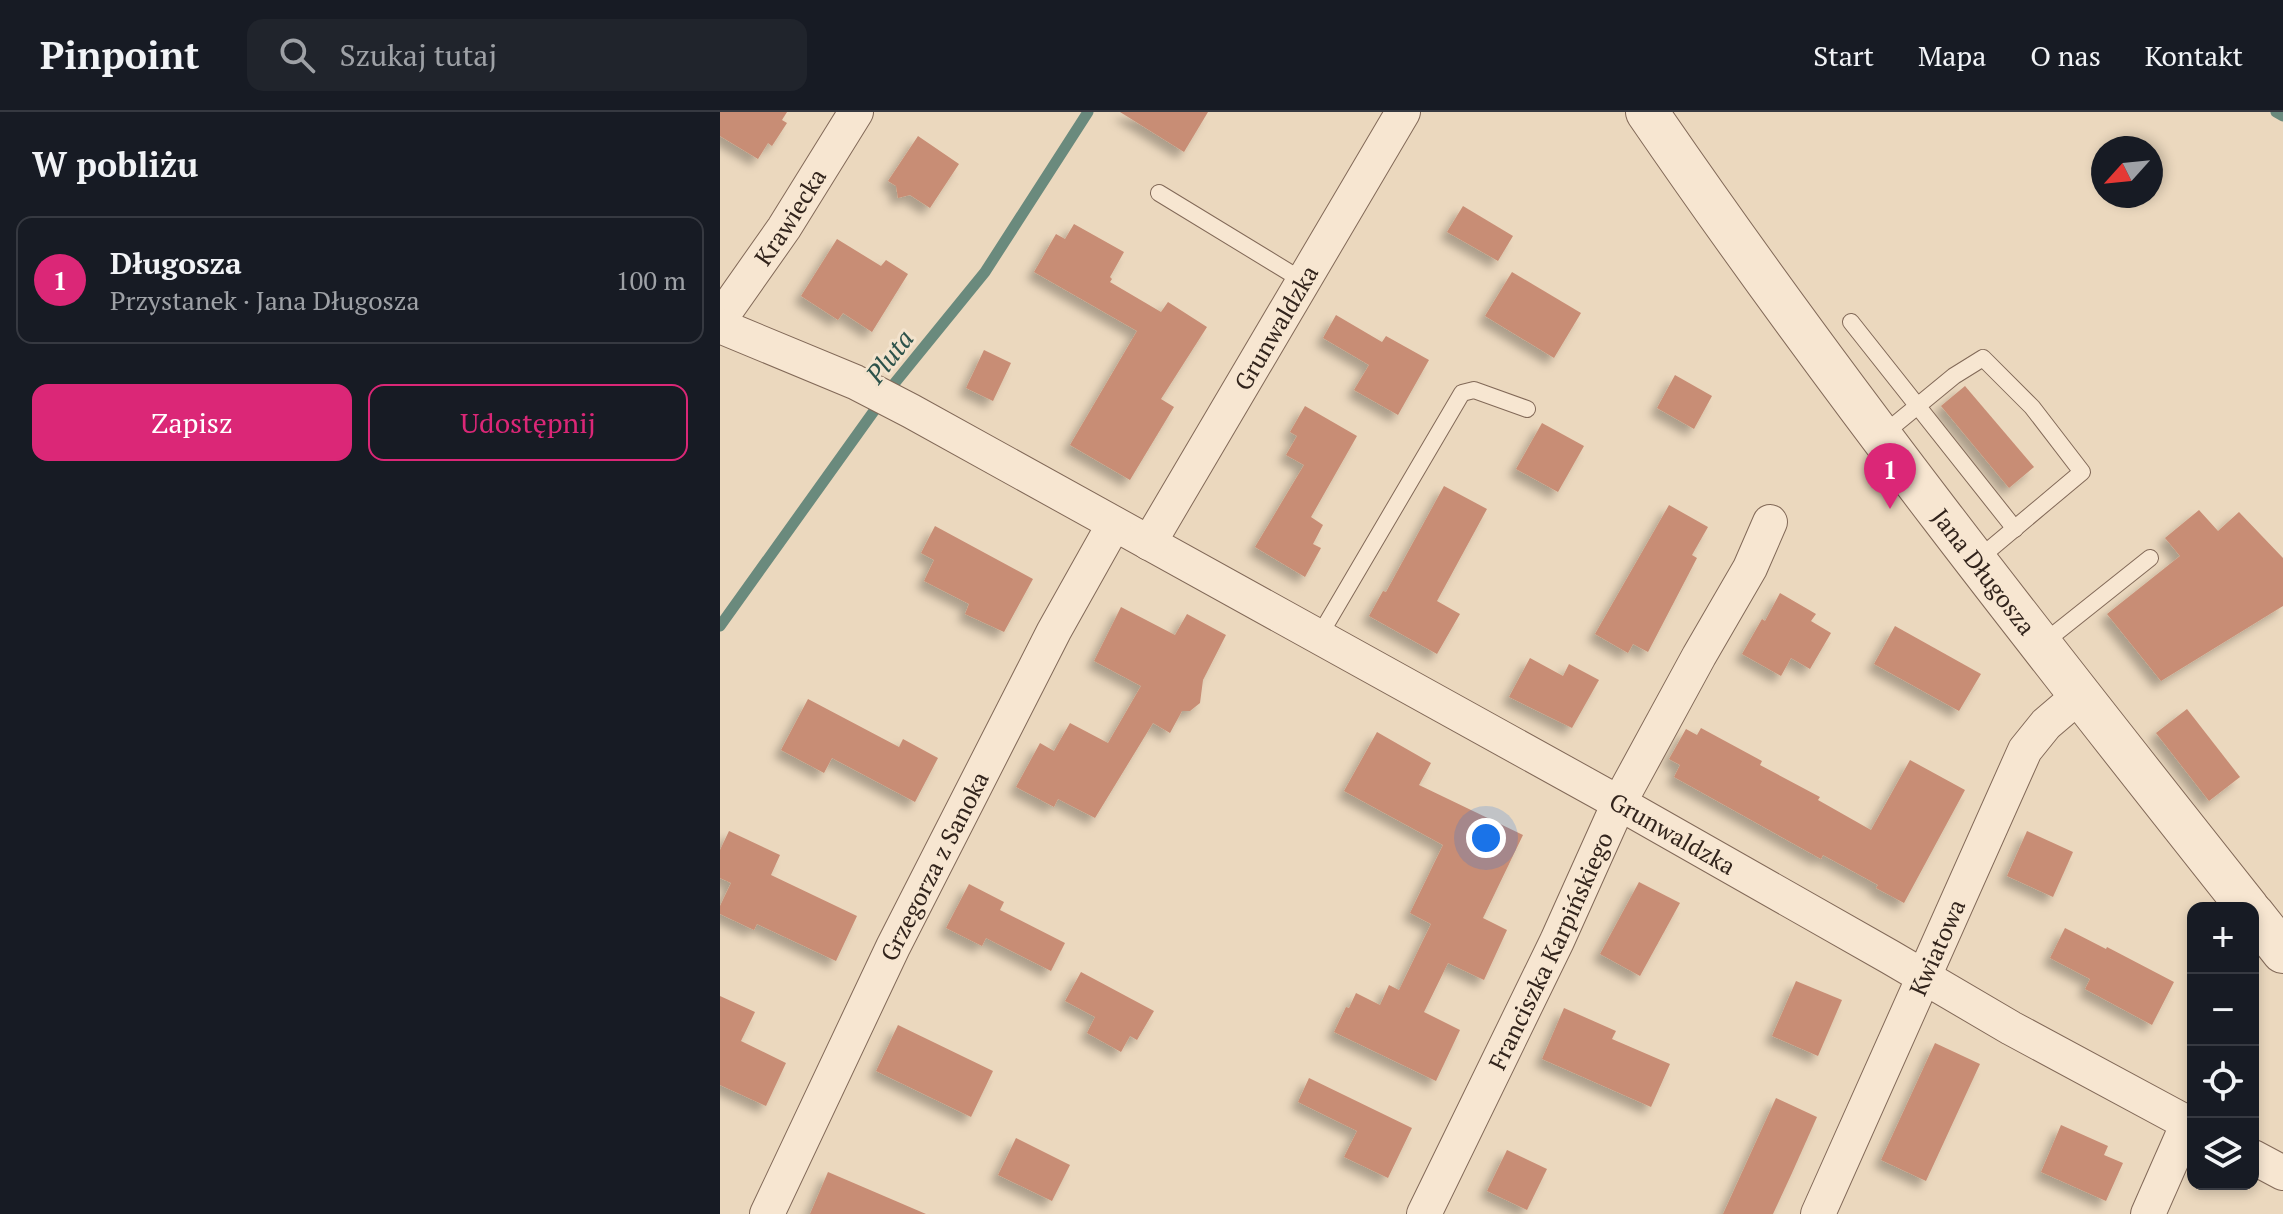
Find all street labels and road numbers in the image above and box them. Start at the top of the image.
street label: Krawiecka [747,162,833,272]
street label: Grunwaldzka [1227,259,1325,396]
street label: Jana Długosza [1925,502,2043,641]
street label: Grzegorza z Sanoka [873,766,996,966]
street label: Grunwaldzka [1604,785,1741,882]
street label: Franciszka Karpińskiego [1481,827,1620,1075]
street label: Kwiatowa [1901,894,1972,1001]

